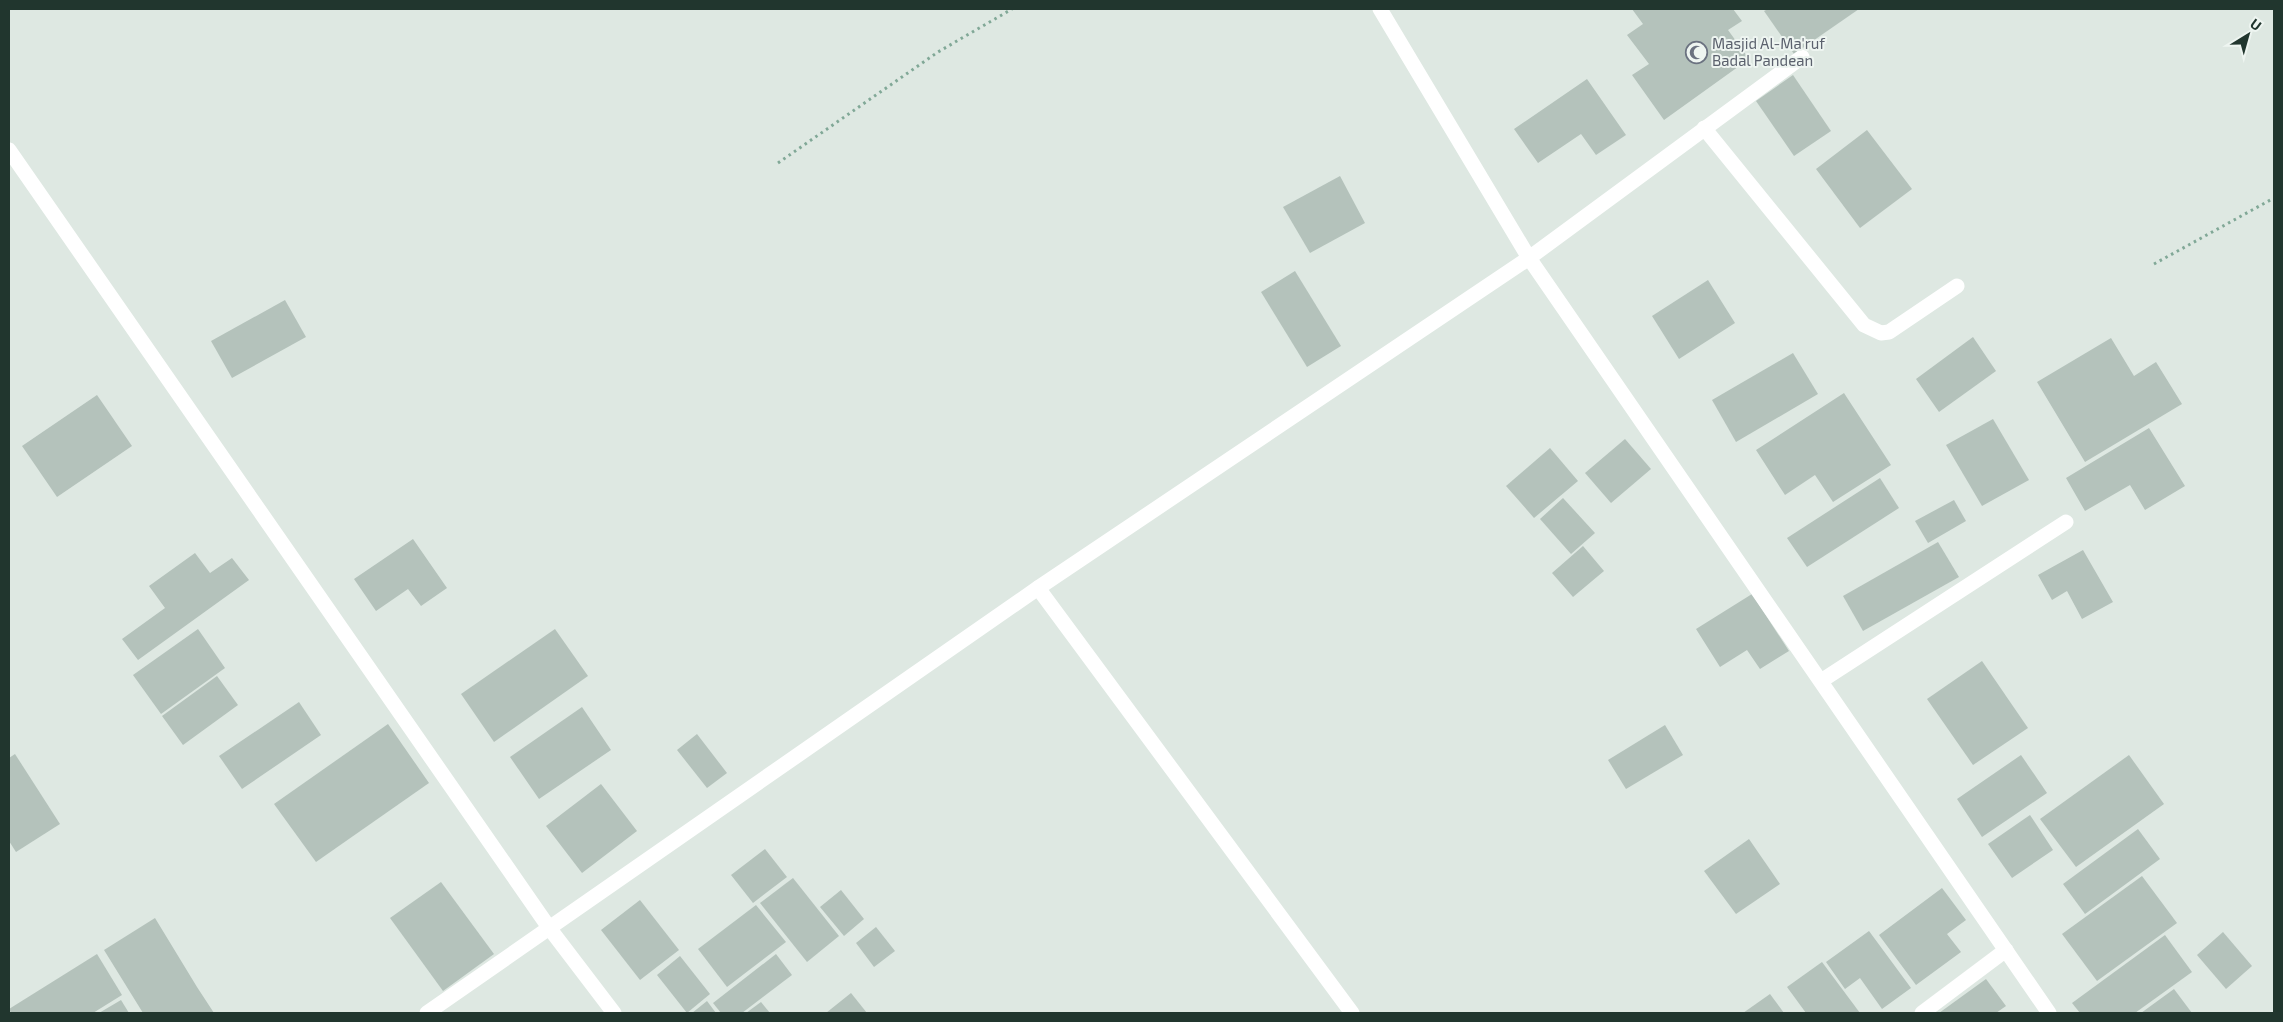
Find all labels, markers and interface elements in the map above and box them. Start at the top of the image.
north arrow [2223,10,2273,60]
text: U [2247,15,2265,34]
place label: Masjid Al-Ma'ruf Badal Pandean [1712,34,1825,69]
mosque icon: Masjid Al-Ma'ruf Badal Pandean [1684,40,1708,64]

